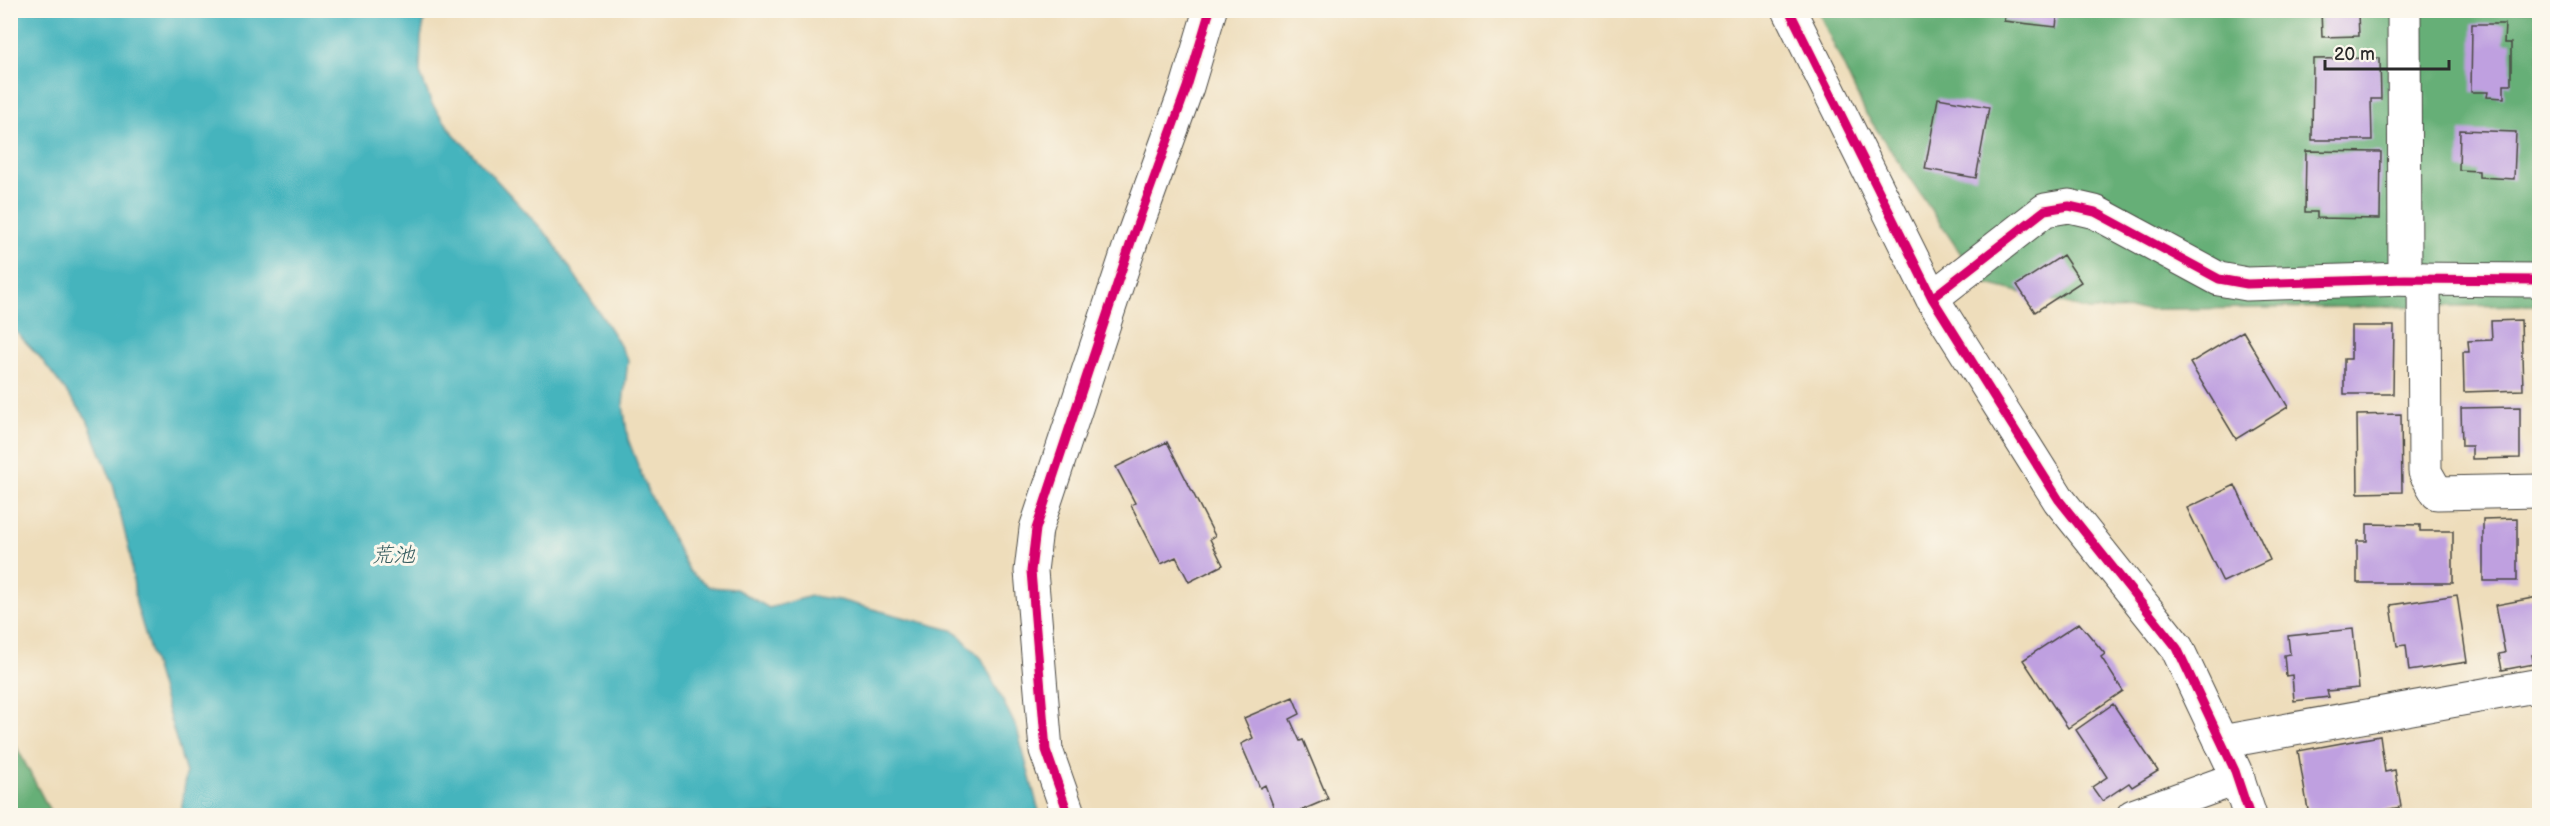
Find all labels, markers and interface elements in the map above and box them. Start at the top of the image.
scale bar [2325,33,2450,71]
text: 20 m [2334,44,2375,65]
water label: 荒池 [371,542,416,569]

